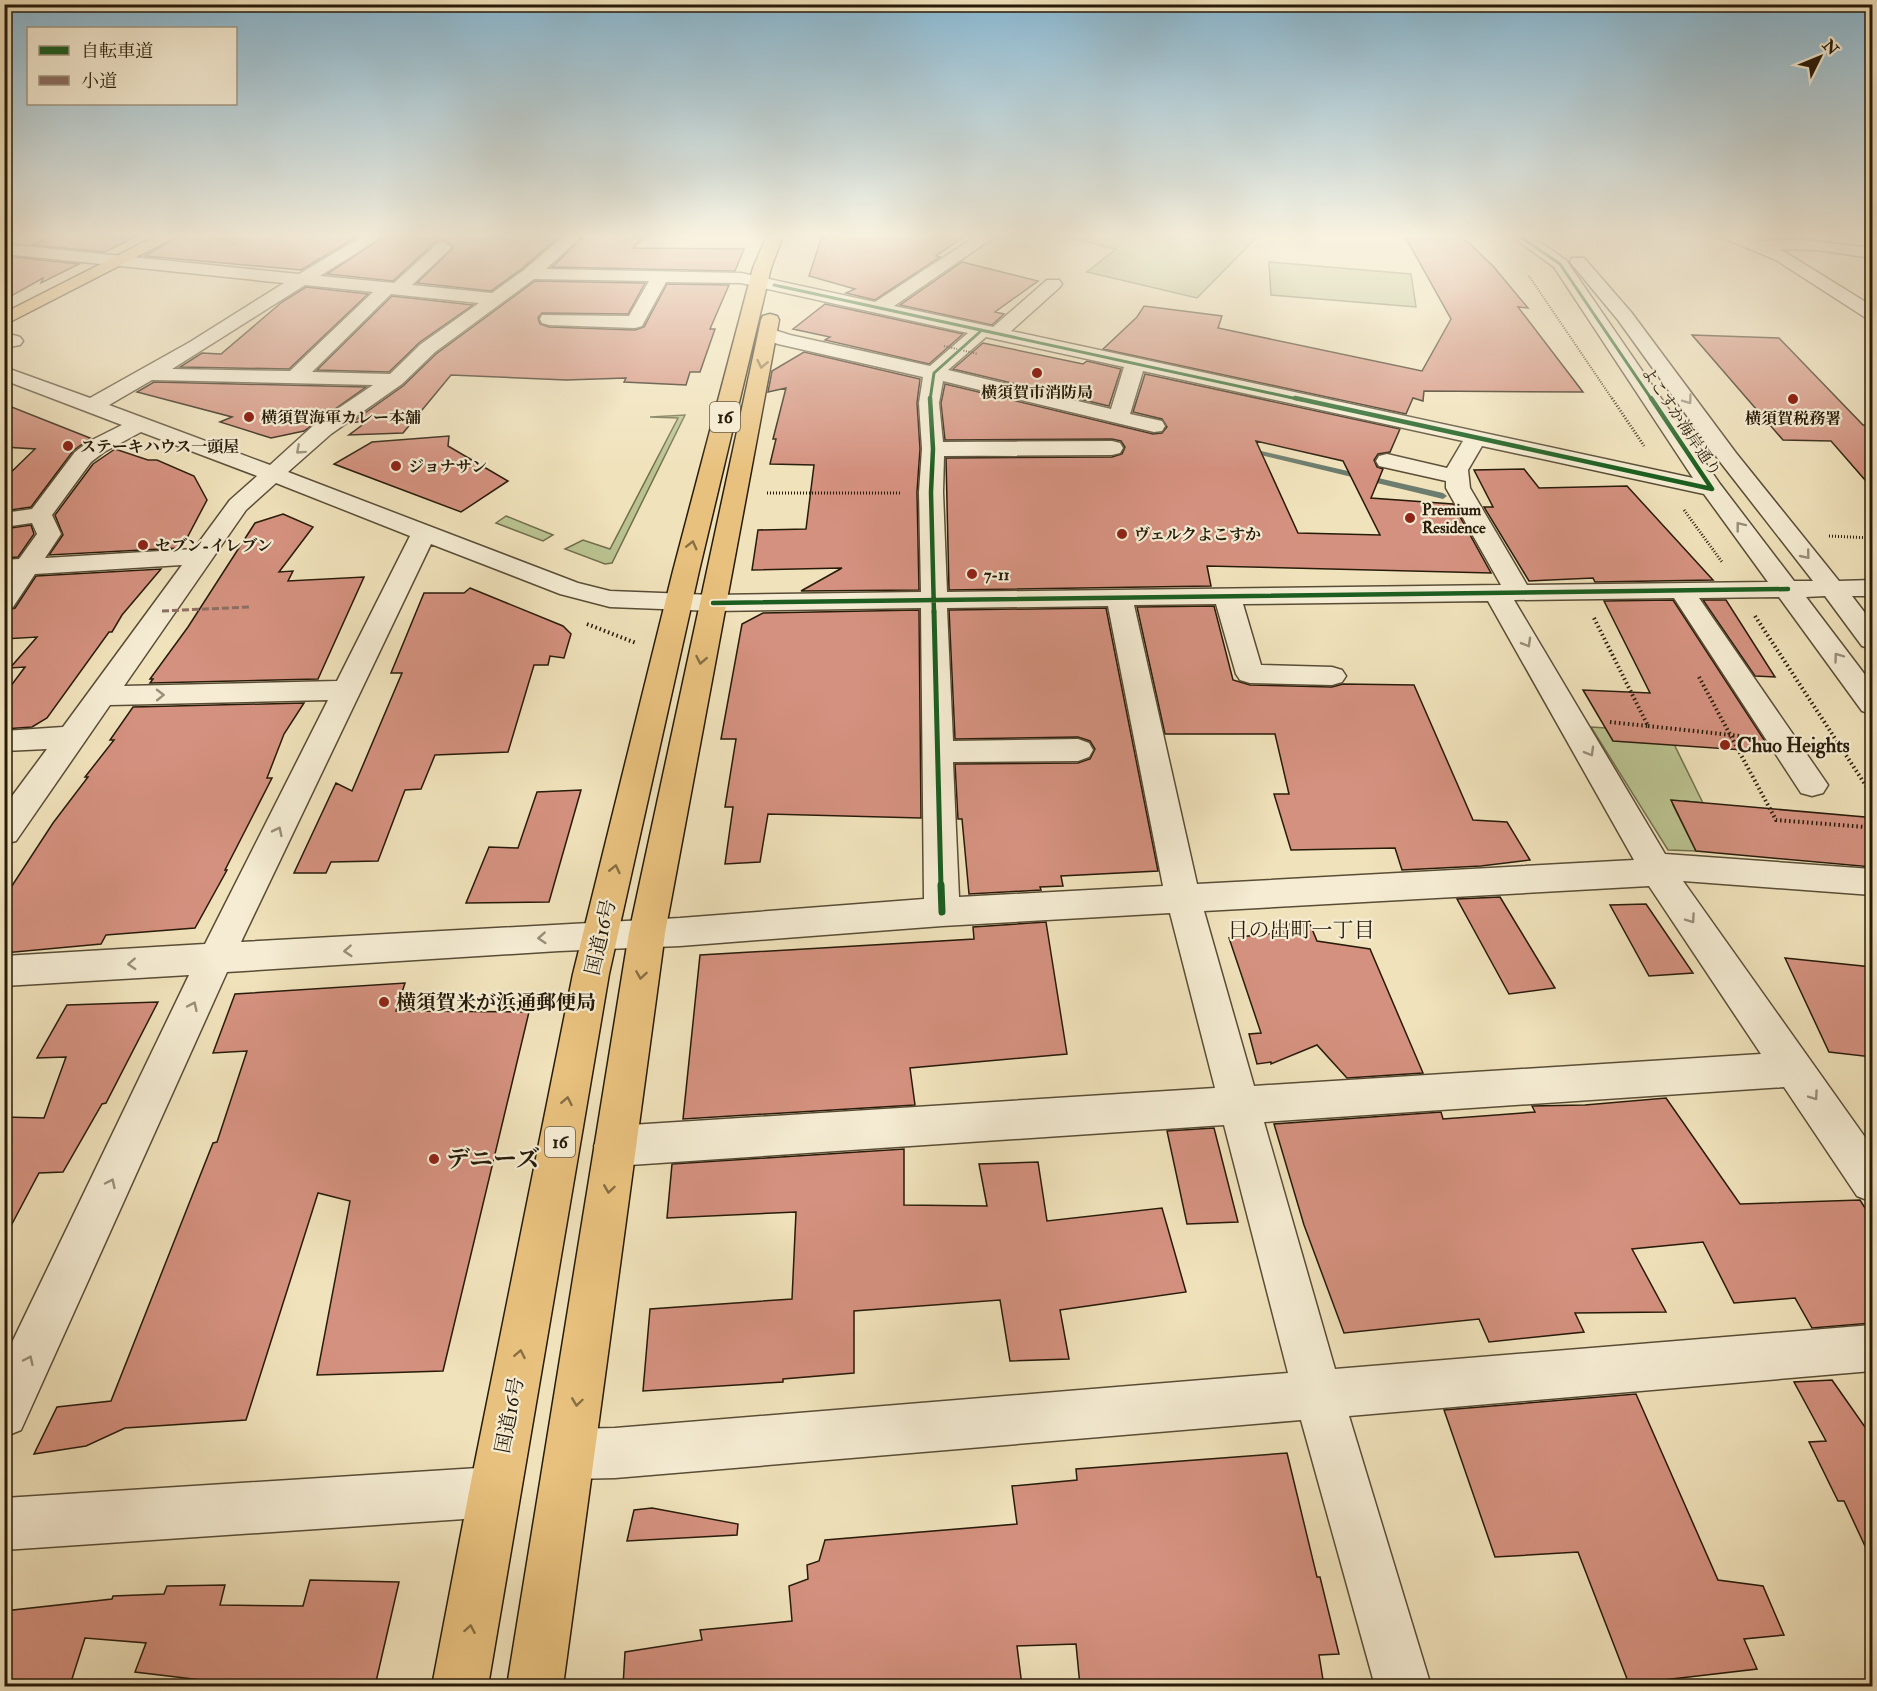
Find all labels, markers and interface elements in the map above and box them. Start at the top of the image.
legend [27,27,237,105]
north arrow [1790,27,1850,87]
text: N [1817,35,1843,60]
text: 自転車道 [81,40,153,63]
text: 小道 [81,70,117,93]
one-way arrow [756,358,769,368]
street label: よこすか海岸通り [1637,363,1725,480]
marker: 横須賀市消防局 [1030,366,1044,380]
place label: 横須賀市消防局 [981,383,1093,403]
marker: 横須賀税務署 [1786,392,1800,406]
one-way arrow [1681,394,1692,405]
road number: 16 [710,402,740,432]
place label: 横須賀海軍カレー本舗 [261,408,421,428]
place label: 横須賀税務署 [1745,409,1841,429]
marker: 横須賀海軍カレー本舗 [242,410,256,424]
place label: ステーキハウス一頭屋 [80,437,239,457]
marker: ステーキハウス一頭屋 [61,439,75,453]
one-way arrow [296,443,307,454]
place label: ジョナサン [408,457,487,477]
marker: ジョナサン [389,459,403,473]
place label: Premium Residence [1422,500,1486,538]
marker: Premium Residence [1403,511,1417,525]
one-way arrow [1736,521,1747,532]
place label: ヴェルクよこすか [1134,525,1261,545]
marker: ヴェルクよこすか [1115,527,1129,541]
place label: セブン-イレブン [155,536,273,556]
marker: セブン-イレブン [136,538,150,552]
one-way arrow [685,540,698,550]
one-way arrow [1799,548,1810,559]
place label: 7-11 [984,565,1010,585]
marker: 7-11 [965,567,979,581]
one-way arrow [1519,637,1531,647]
one-way arrow [1834,652,1845,663]
one-way arrow [695,655,708,665]
one-way arrow [155,688,164,701]
place label: Chuo Heights [1737,733,1850,759]
marker: Chuo Heights [1718,738,1732,752]
one-way arrow [1582,746,1594,756]
one-way arrow [271,826,283,837]
one-way arrow [608,864,621,874]
street label: 国道16号 [580,897,621,978]
one-way arrow [1684,912,1695,923]
district label: 日の出町一丁目 [1228,917,1375,944]
one-way arrow [538,931,547,944]
one-way arrow [343,944,352,957]
one-way arrow [128,957,137,970]
one-way arrow [635,971,647,980]
place label: 横須賀米が浜通郵便局 [396,990,596,1015]
marker: 横須賀米が浜通郵便局 [377,995,391,1009]
one-way arrow [186,1002,198,1013]
one-way arrow [1807,1090,1818,1101]
one-way arrow [560,1096,573,1106]
road number: 16 [545,1127,575,1157]
place label: デニーズ [446,1144,540,1175]
marker: デニーズ [427,1152,441,1166]
one-way arrow [104,1179,116,1190]
one-way arrow [603,1184,615,1193]
one-way arrow [513,1350,526,1360]
one-way arrow [22,1355,34,1366]
street label: 国道16号 [490,1375,529,1455]
one-way arrow [572,1398,584,1407]
one-way arrow [463,1624,476,1634]

